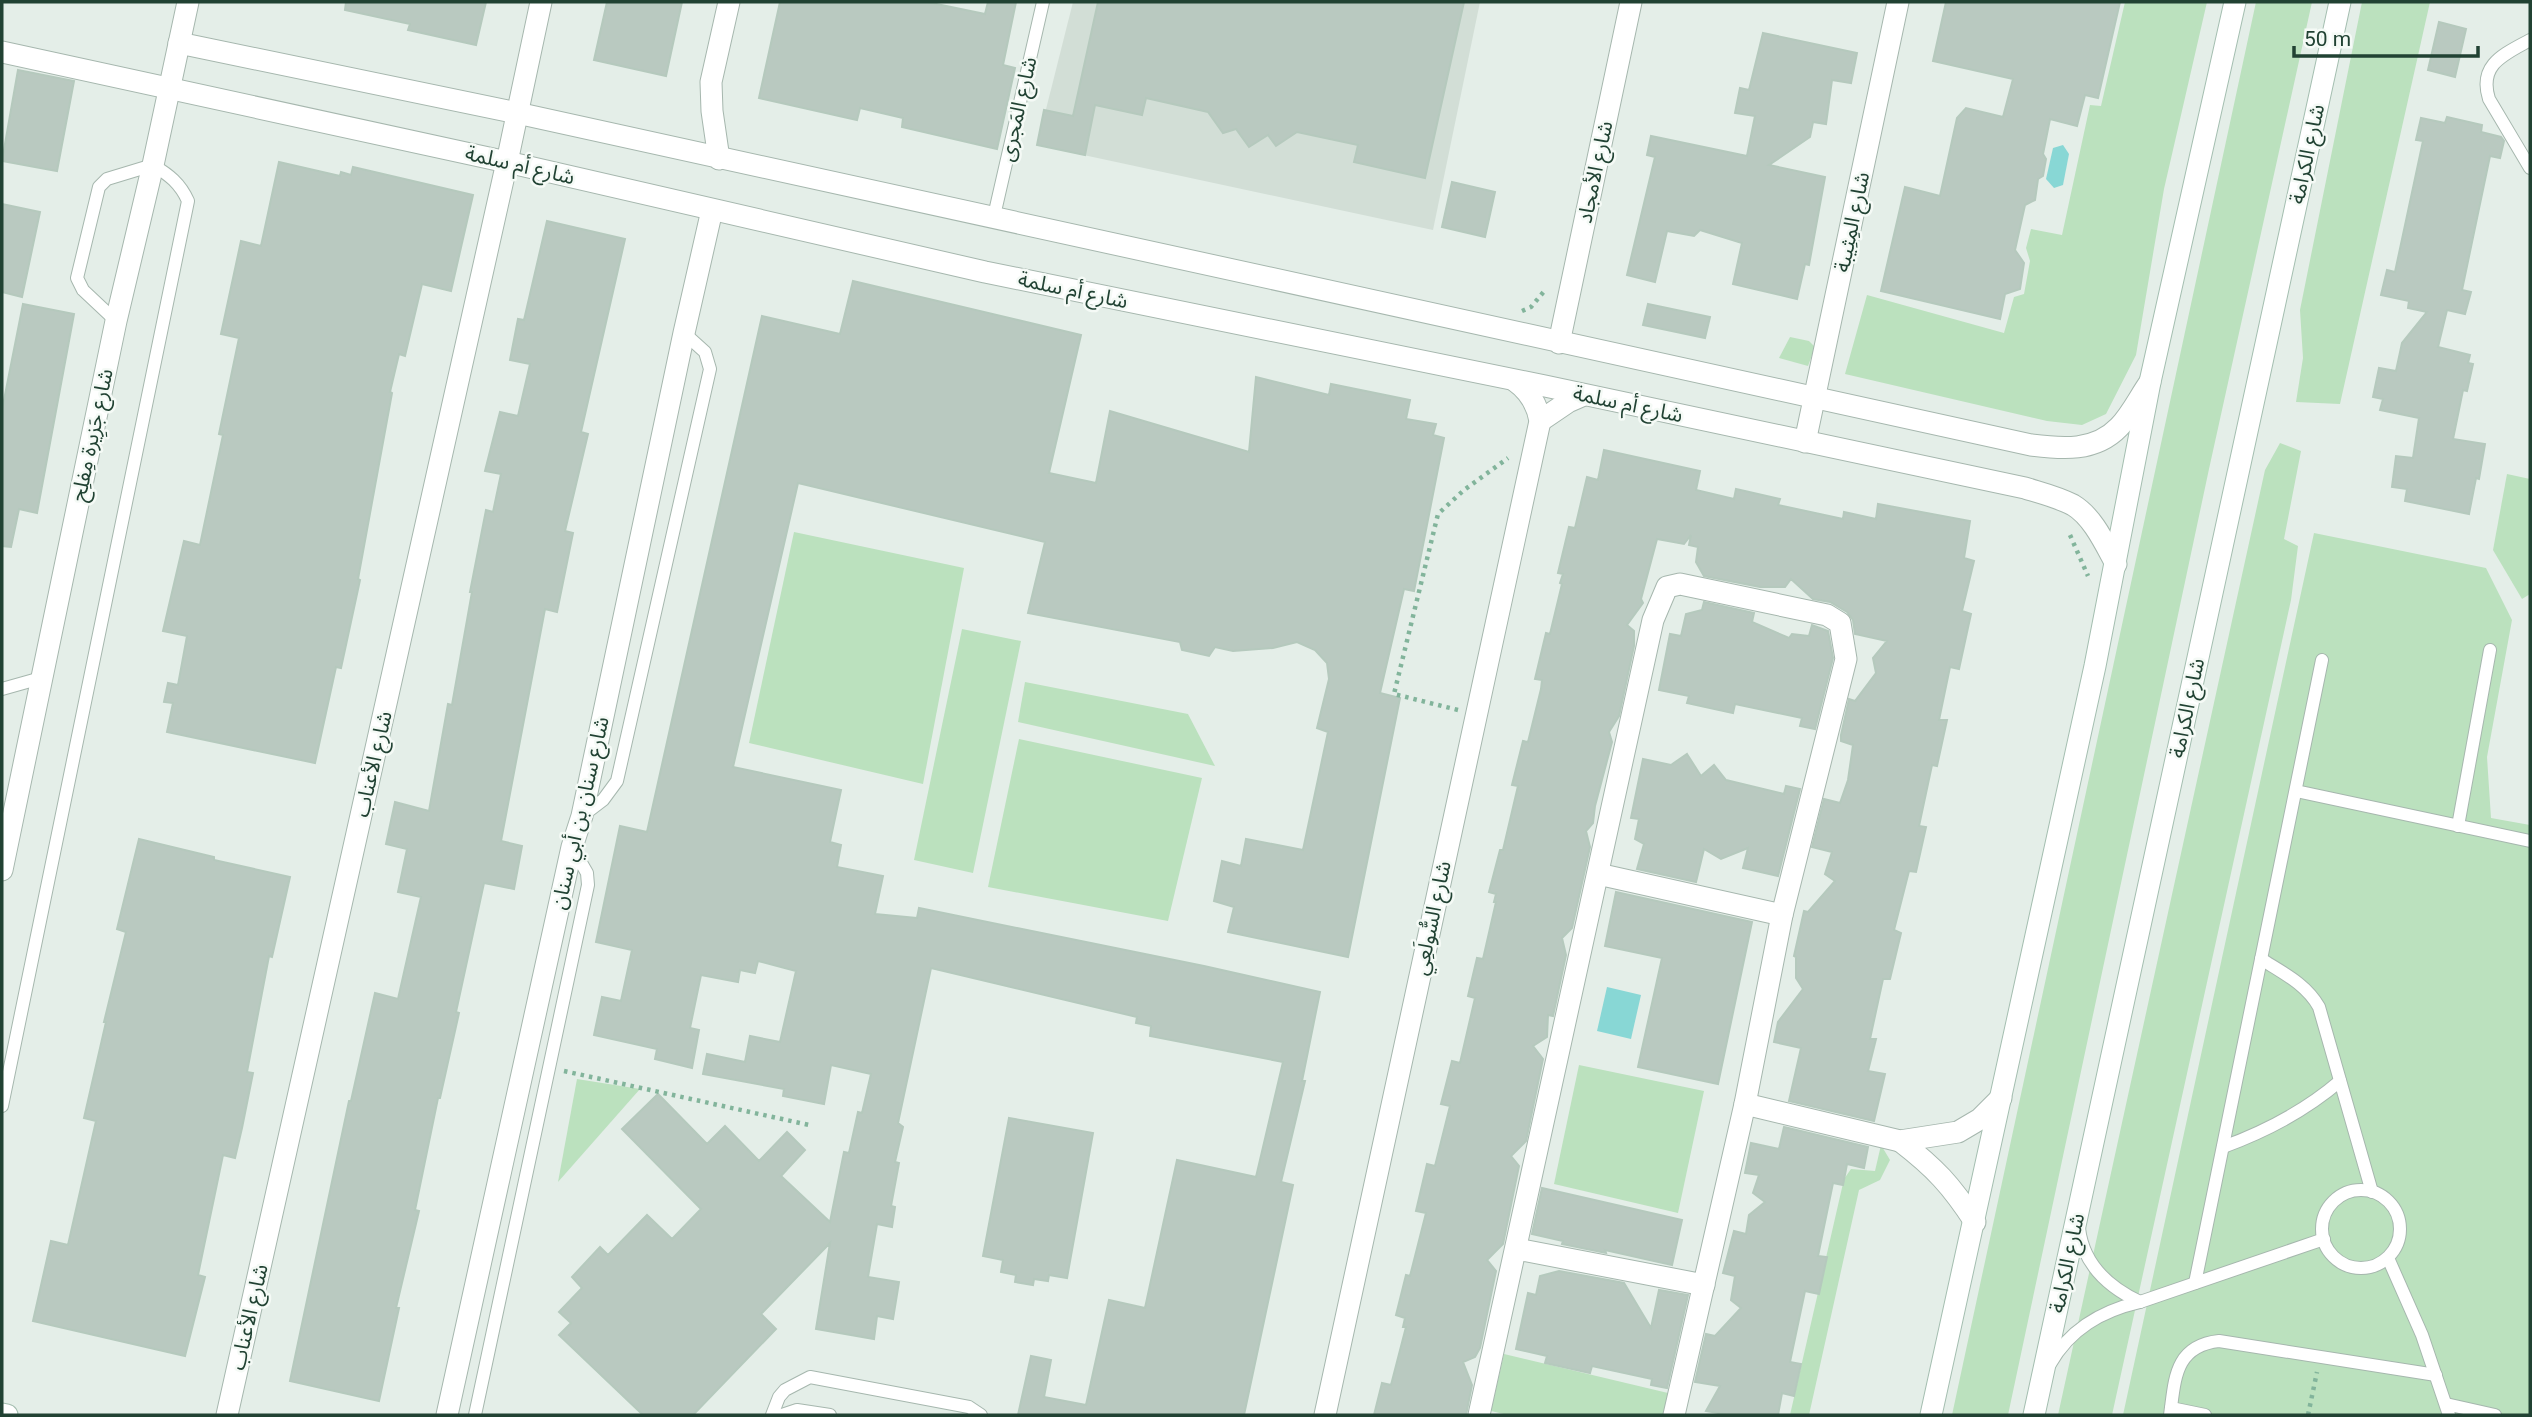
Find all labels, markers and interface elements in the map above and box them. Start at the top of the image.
scale bar [2294,14,2478,58]
text: 50 m [2304,27,2351,51]
street label: شارع المَجرى [994,54,1045,164]
street label: شارع الكرامة [2285,102,2332,207]
street label: شارع الأمجاد [1572,119,1620,226]
street label: شارع أم سلمة [462,140,577,193]
street label: شارع المِثِيبة [1830,170,1877,275]
street label: شارع أم سلمة [1015,266,1130,317]
street label: شارع جَزِيرة مِفلِح [66,366,121,504]
street label: شارع أم سلمة [1570,380,1685,431]
street label: شارع الكرامة [2165,656,2212,761]
street label: شارع الأعناب [349,709,400,820]
street label: شارع سنان بن أبي سنان [546,714,618,913]
street label: شارع السُّولَعِي [1406,858,1460,978]
street label: شارع الكرامة [2045,1211,2092,1316]
street label: شارع الأعناب [225,1262,276,1373]

